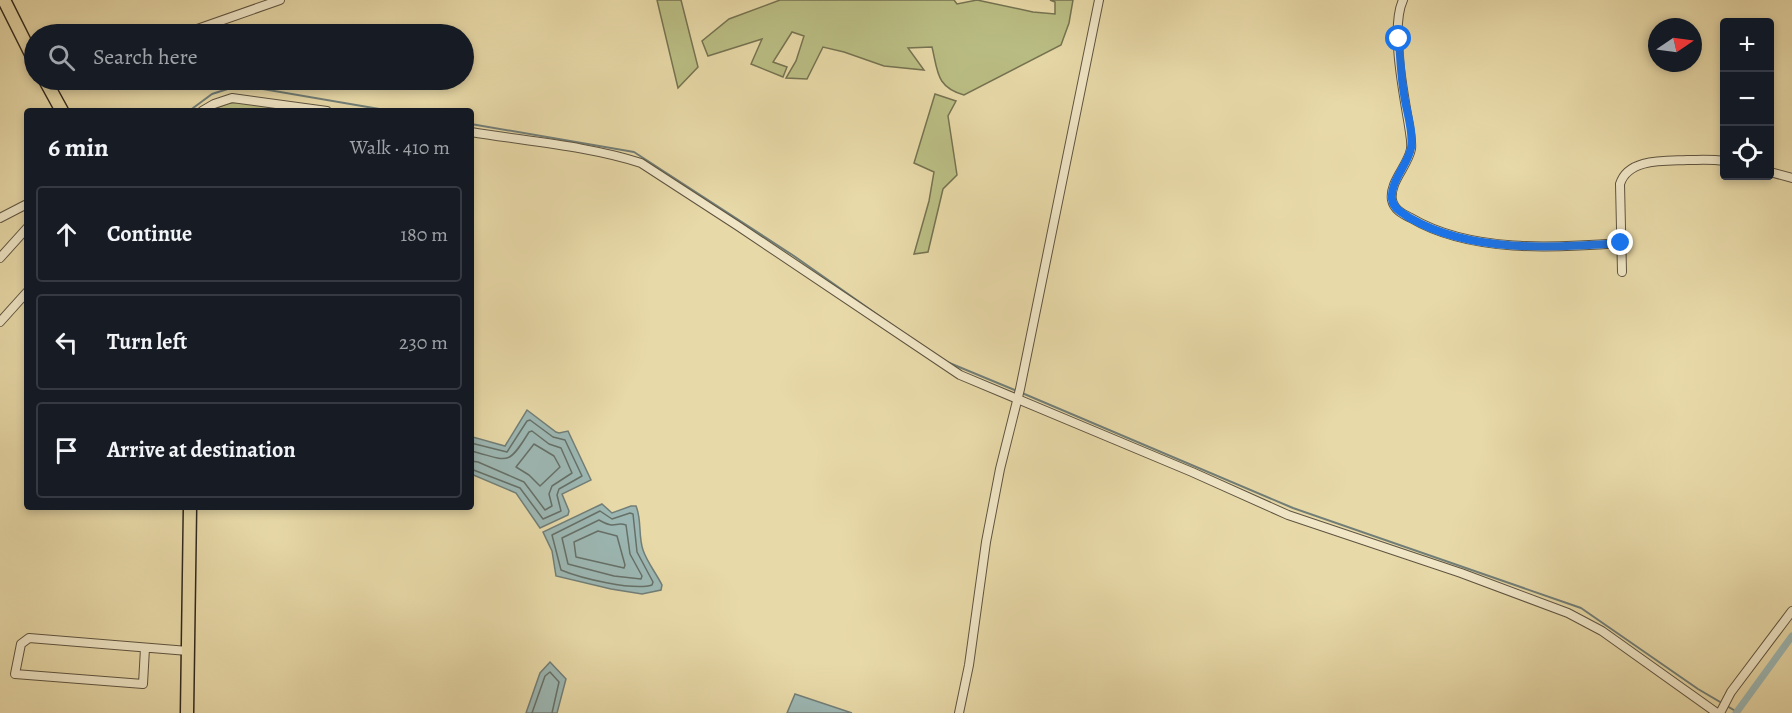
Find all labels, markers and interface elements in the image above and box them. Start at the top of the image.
north arrow [1648,18,1702,72]
map controls [1720,18,1774,180]
button: + [1720,18,1774,72]
search box [24,24,474,90]
route start [1385,25,1411,51]
icon: search [45,41,78,74]
text: Search here [93,42,198,72]
button: − [1720,72,1774,126]
button: locate [1720,126,1774,180]
text: 6 min [48,130,109,165]
text: Walk · 410 m [350,134,450,161]
icon: ahead [50,218,83,251]
text: Continue [107,219,192,249]
text: 180 m [400,221,448,248]
route end [1607,229,1633,255]
icon: left [50,326,83,359]
text: Turn left [107,327,187,357]
text: 230 m [399,329,448,356]
icon: arrive [50,434,83,467]
text: Arrive at destination [107,435,296,465]

